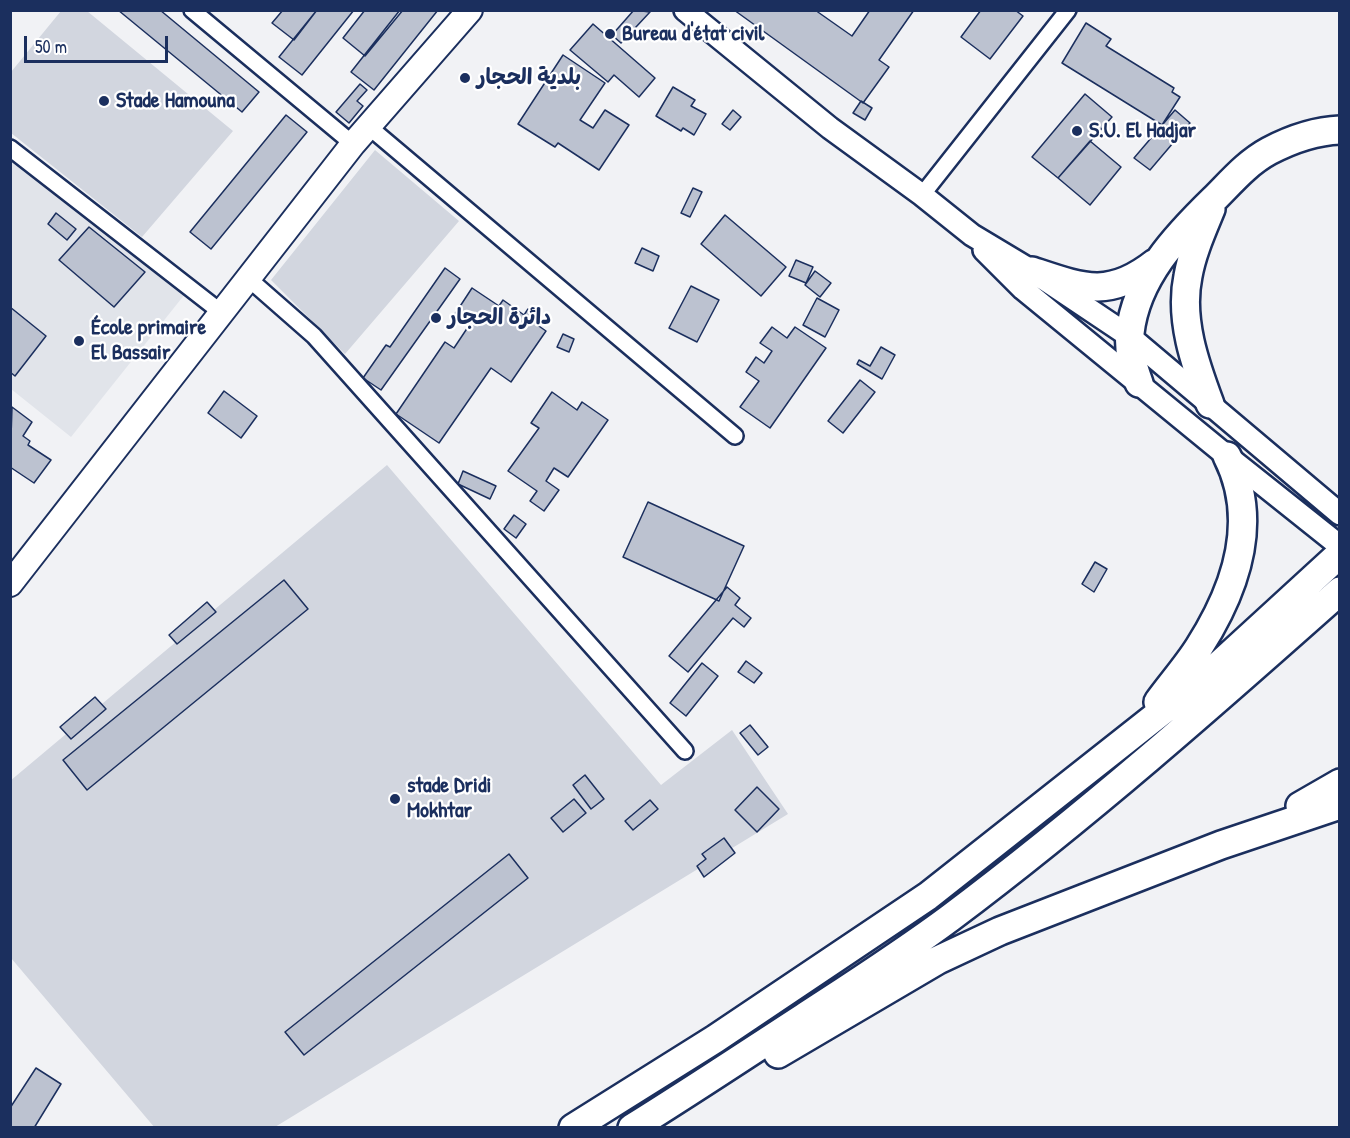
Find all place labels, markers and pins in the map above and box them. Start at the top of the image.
place label: Bureau d'état civil [622,21,764,47]
marker: Bureau d'état civil [603,27,617,41]
place label: بلدية الحجار [477,65,581,91]
marker: بلدية الحجار [458,71,472,85]
place label: Stade Hamouna [116,88,235,114]
marker: Stade Hamouna [97,94,111,108]
place label: S.U. El Hadjar [1089,118,1196,144]
marker: S.U. El Hadjar [1070,124,1084,138]
place label: دائرة الحجار [448,305,551,331]
marker: دائرة الحجار [429,311,443,325]
place label: École primaire El Bassair [91,315,206,366]
marker: École primaire El Bassair [72,334,86,348]
place label: stade Dridi Mokhtar [407,773,491,824]
marker: stade Dridi Mokhtar [388,792,402,806]

